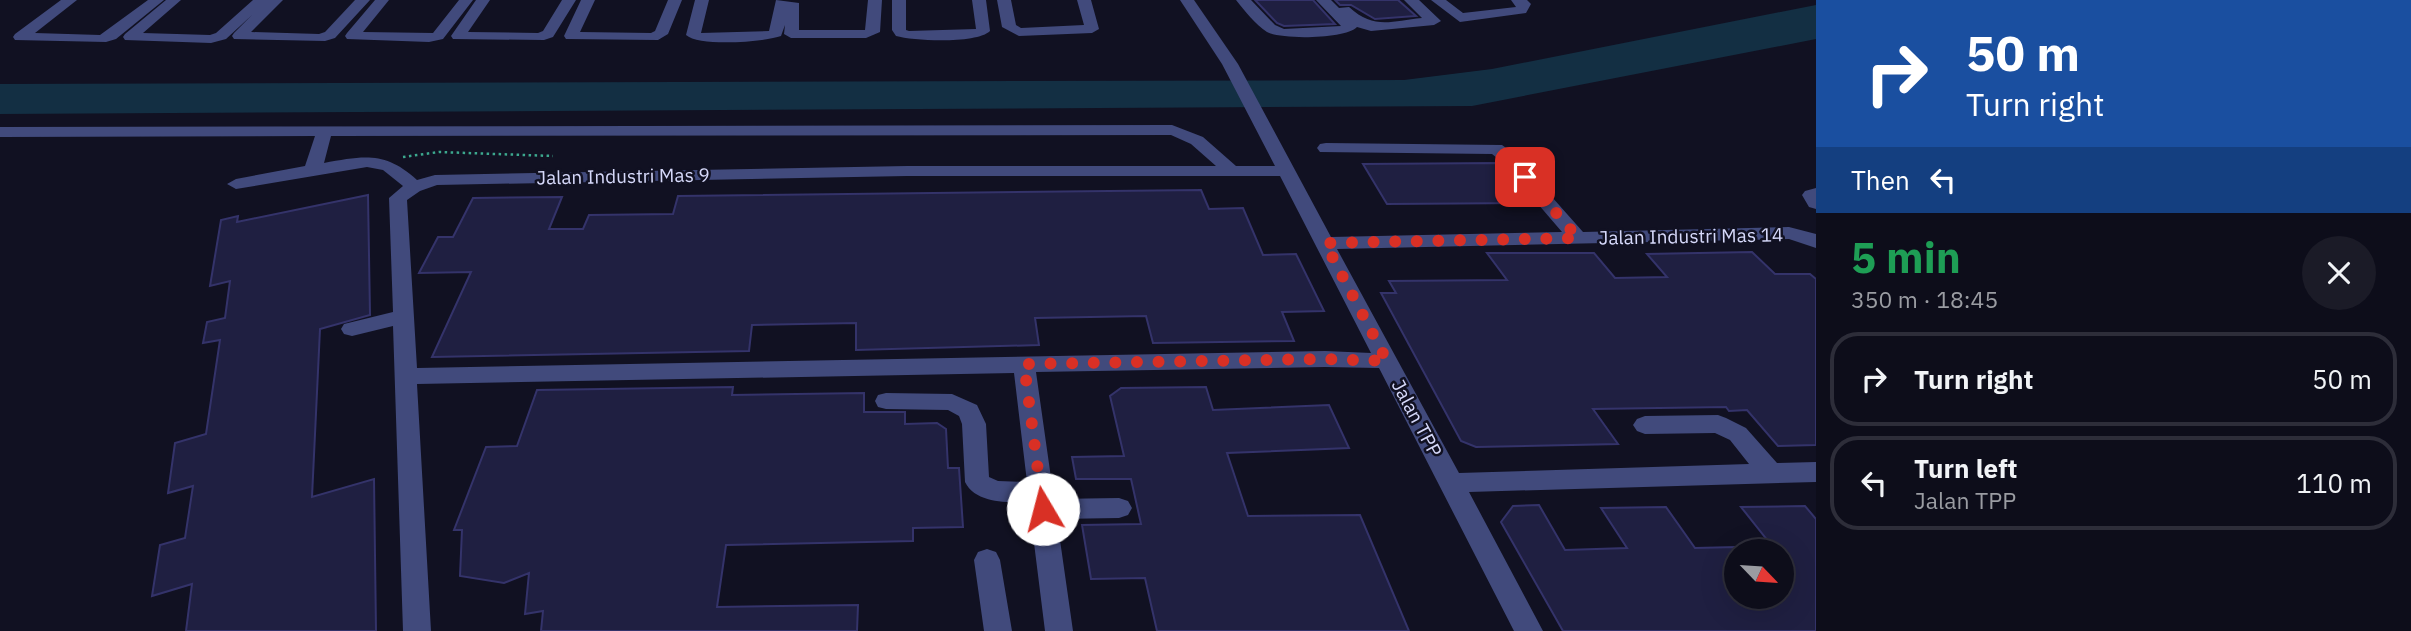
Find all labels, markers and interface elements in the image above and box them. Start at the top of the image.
text: 50 m [1966,21,2080,84]
icon: right [1851,28,1942,119]
text: Turn right [1966,83,2104,125]
pin [1495,147,1555,207]
icon: arrive [1506,158,1544,196]
icon: left [1924,161,1962,199]
street label: Jalan Industri Mas 9 [536,162,710,190]
text: Then [1851,163,1910,197]
street label: Jalan Industri Mas 14 [1598,222,1784,250]
text: 5 min [1851,230,1961,285]
button: close [2302,236,2376,310]
text: 350 m · 18:45 [1851,284,1998,314]
icon: right [1855,360,1893,398]
text: Turn right [1914,362,2033,396]
text: 50 m [2312,362,2372,396]
street label: Jalan TPP [1387,375,1447,461]
text: Turn left [1914,451,2017,485]
icon: left [1855,464,1893,502]
text: 110 m [2296,466,2372,500]
position arrow [1006,472,1080,546]
text: Jalan TPP [1914,485,2016,515]
north arrow [1724,539,1794,609]
map controls [1724,539,1794,609]

